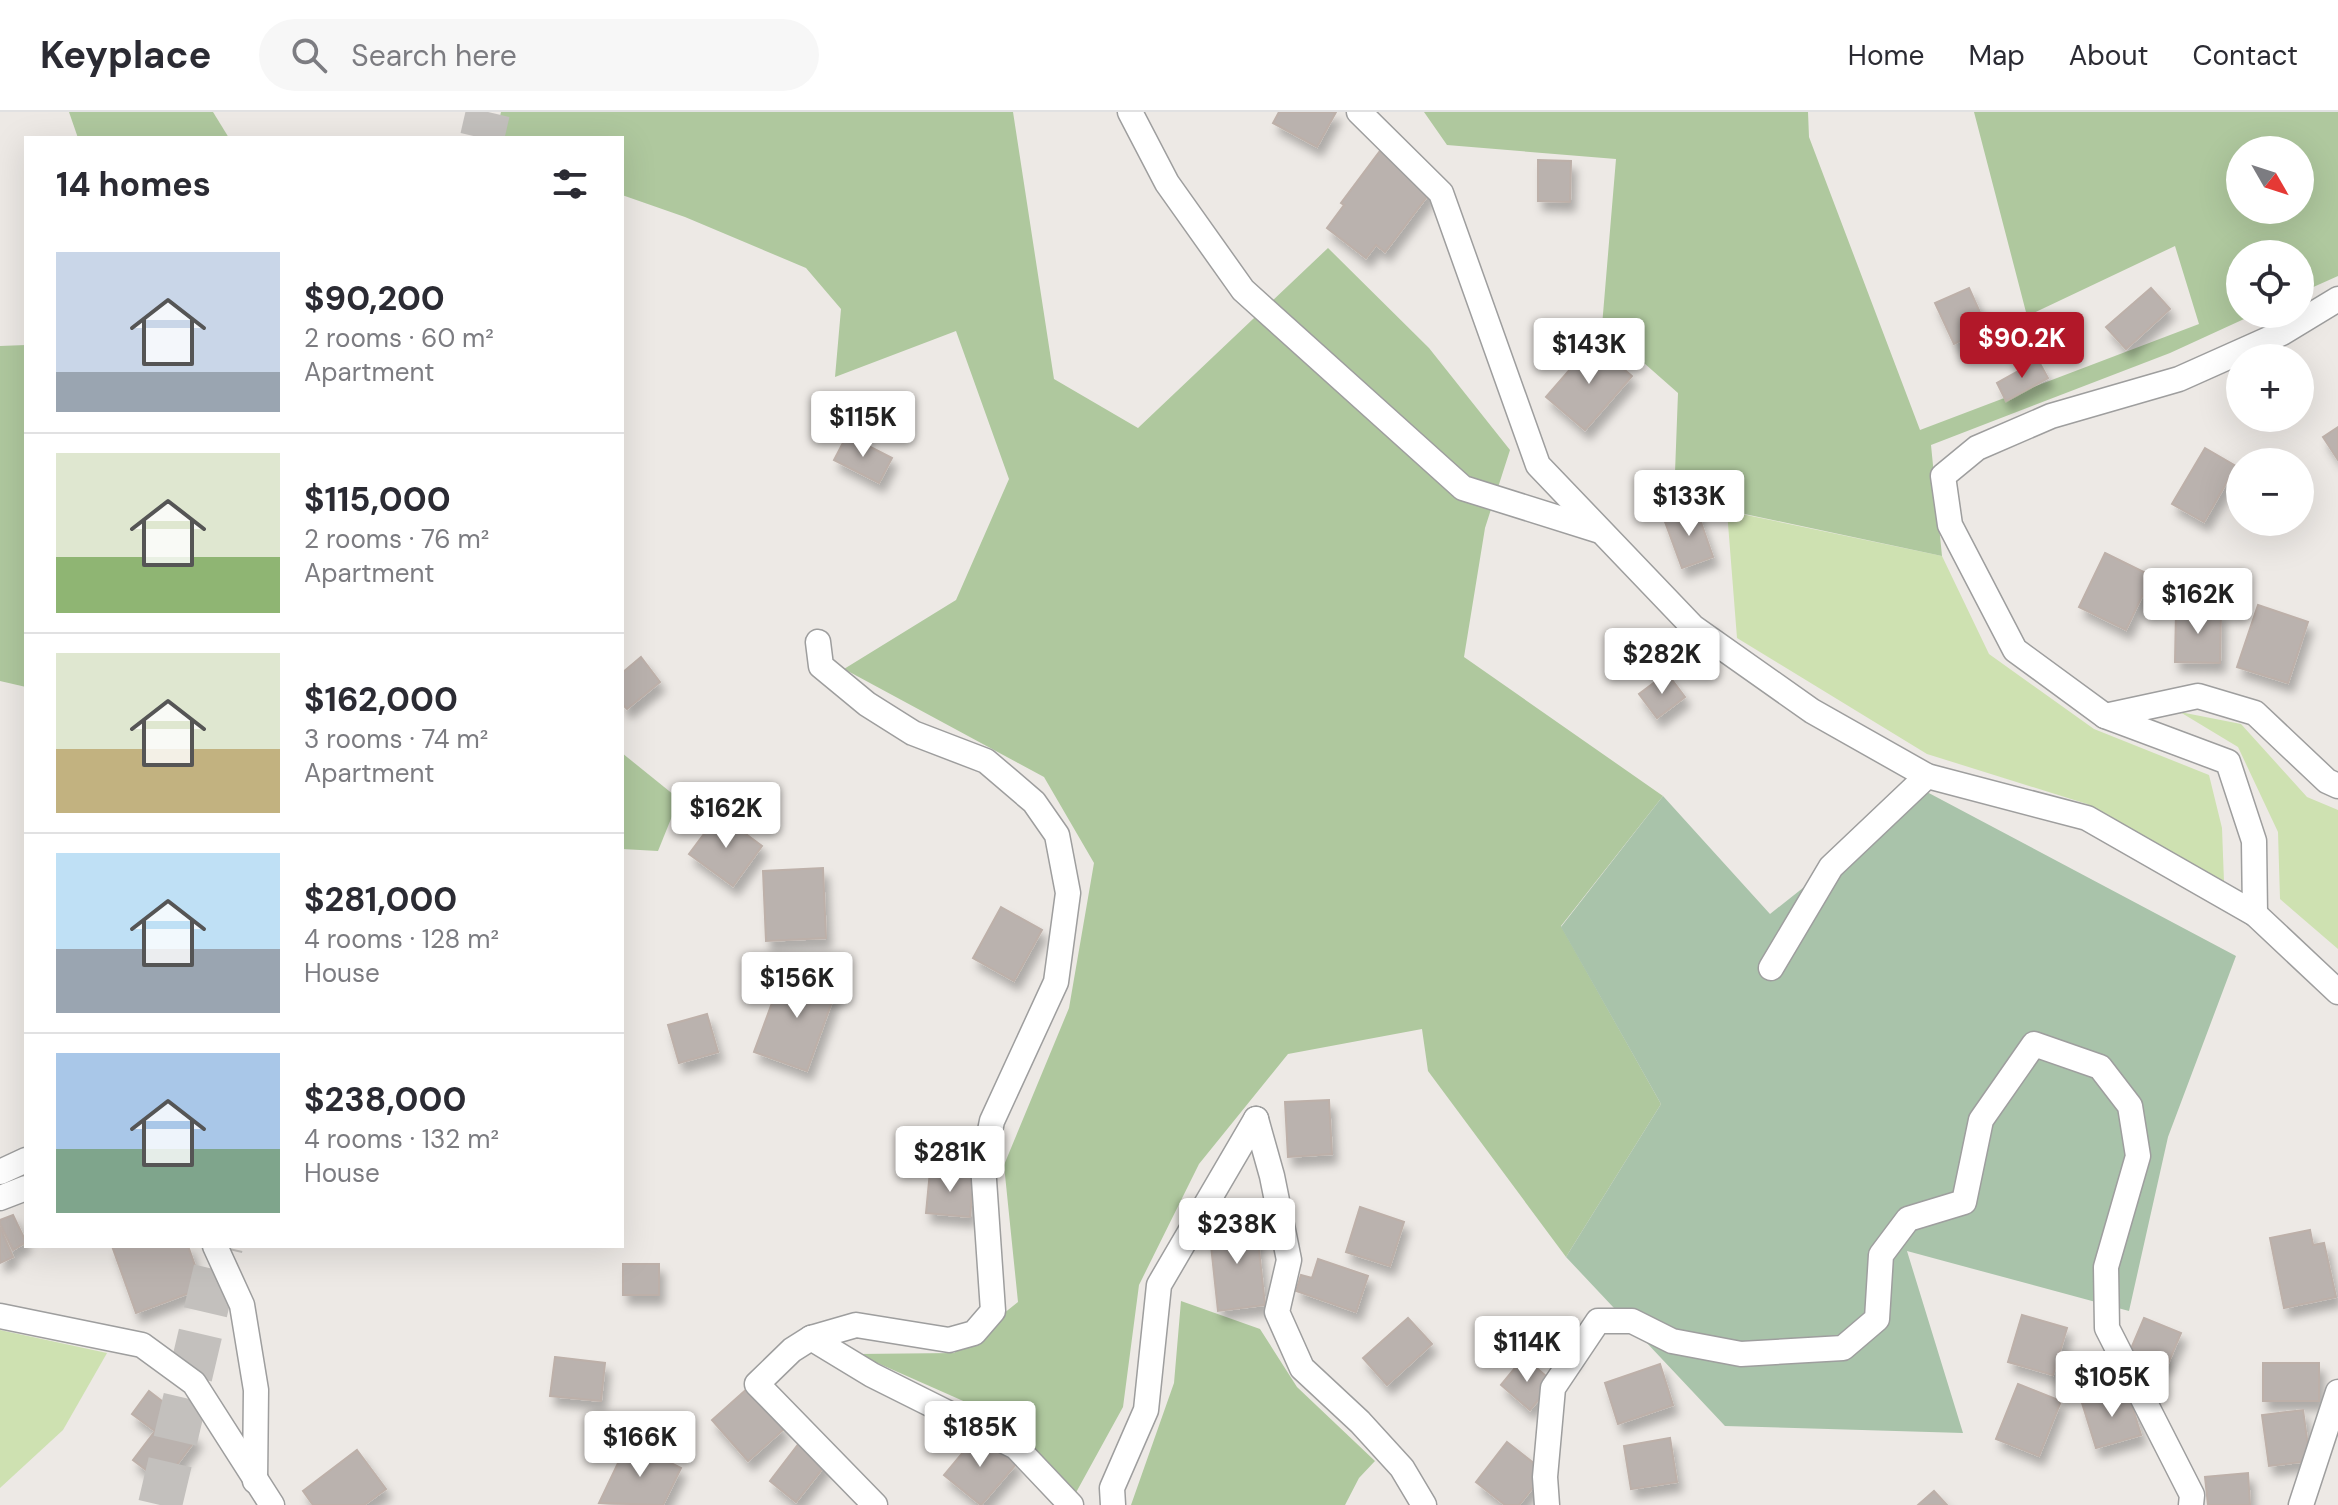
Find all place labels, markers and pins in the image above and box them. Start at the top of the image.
pin: $90.2K [1957,312,2087,380]
pin: $143K [1533,318,1645,386]
pin: $115K [807,391,919,459]
pin: $133K [1633,470,1745,538]
pin: $162K [2142,568,2254,636]
pin: $282K [1606,628,1718,696]
pin: $162K [670,782,782,850]
pin: $156K [741,952,853,1020]
pin: $281K [894,1126,1006,1194]
pin: $238K [1181,1198,1293,1266]
pin: $114K [1471,1316,1583,1384]
pin: $105K [2056,1351,2168,1419]
pin: $185K [924,1401,1036,1469]
pin: $166K [584,1411,696,1479]

